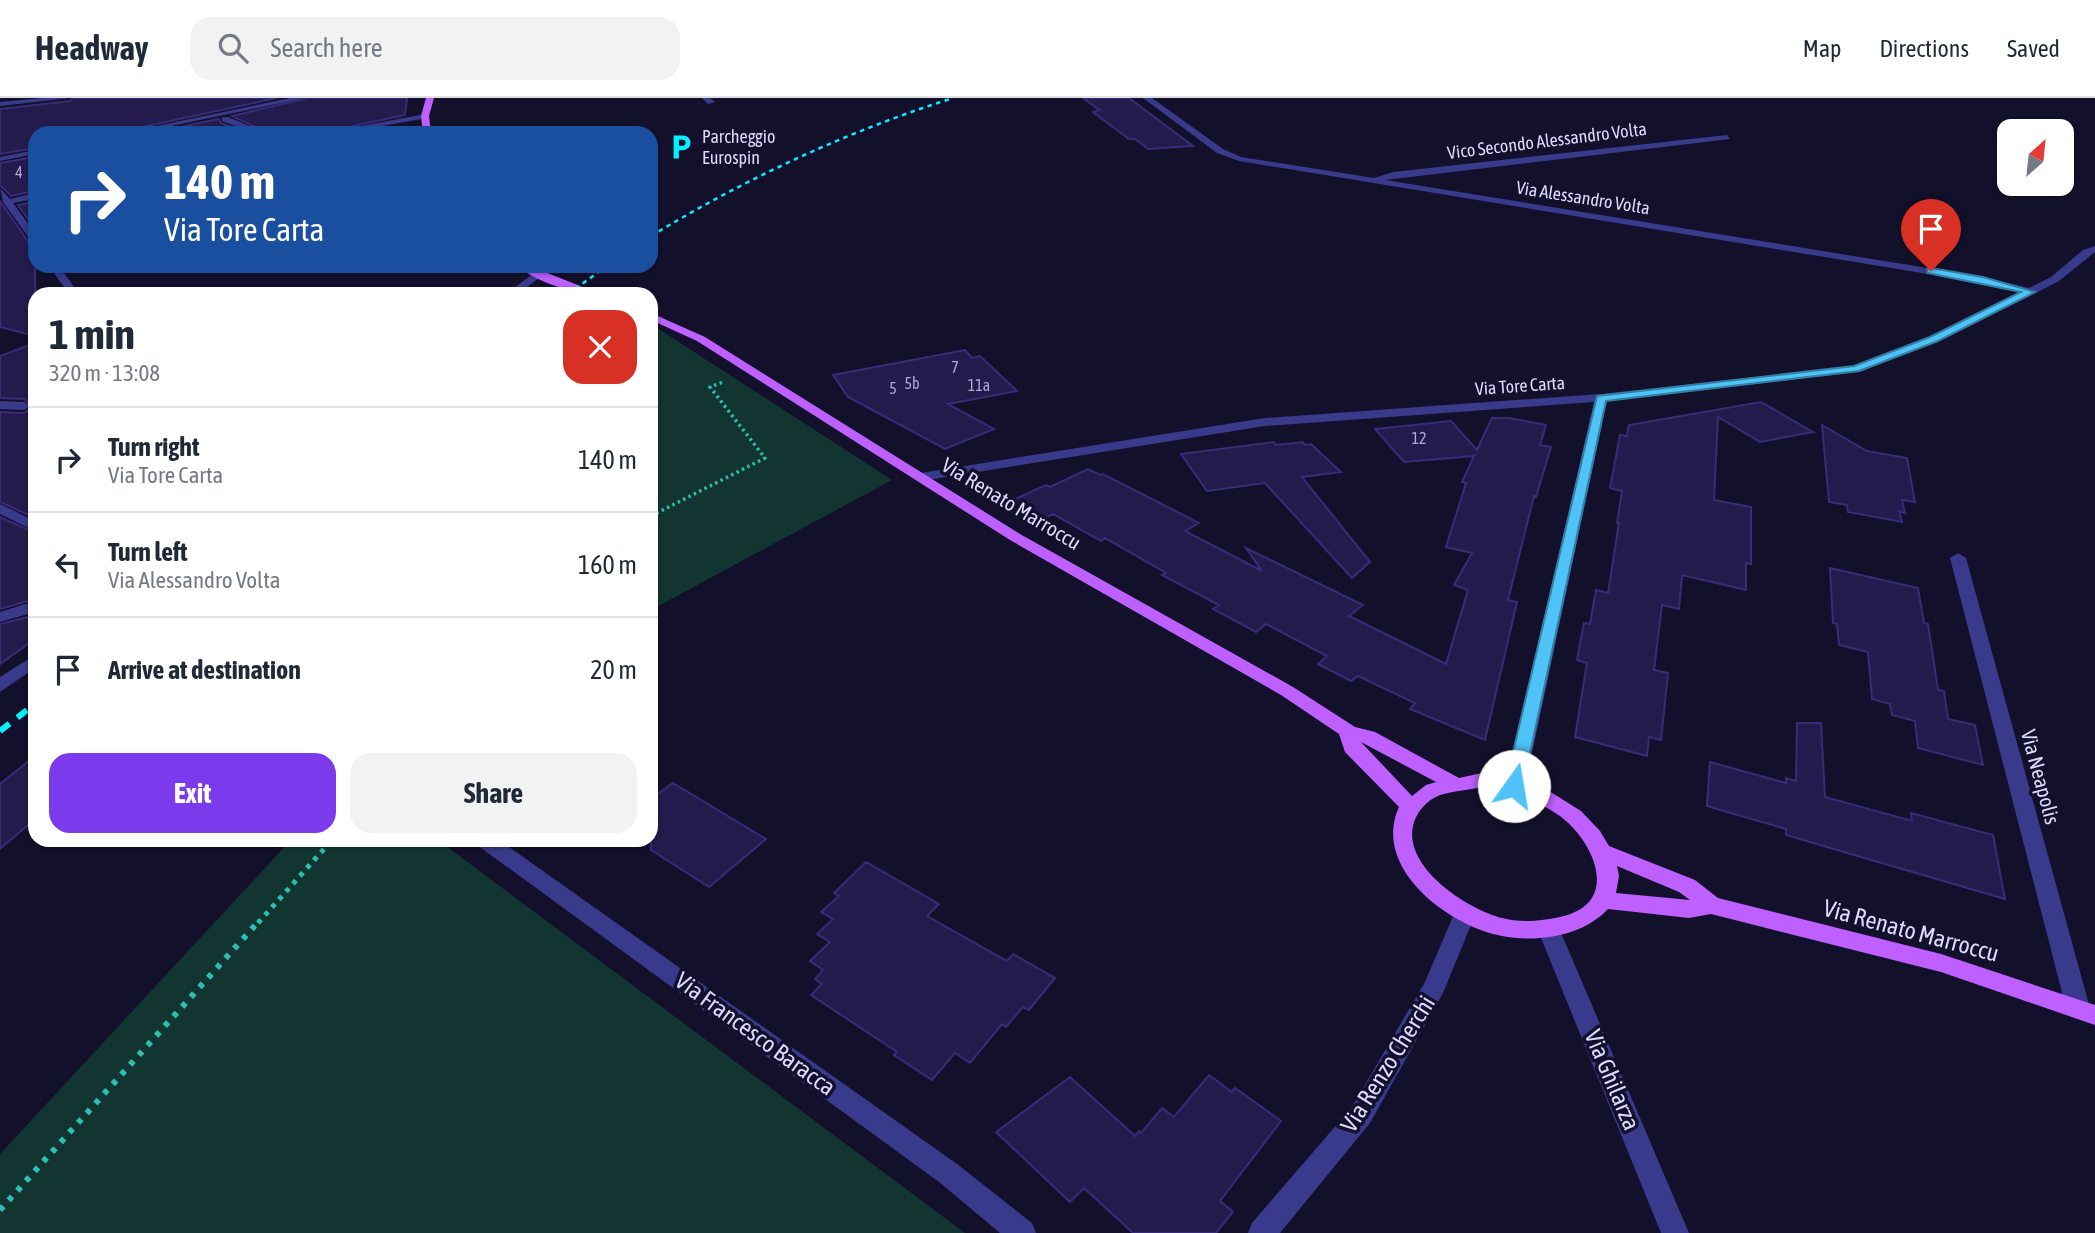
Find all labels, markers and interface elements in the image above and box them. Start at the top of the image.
search box [190,17,680,80]
text: Headway [35,29,148,67]
icon: search [214,29,252,67]
text: Search here [270,33,383,63]
text: Map [1803,35,1841,62]
text: Directions [1879,35,1969,62]
text: Saved [2007,35,2060,62]
street label: Vico Secondo Alessandro Volta [1446,118,1648,163]
north arrow [1997,119,2074,196]
map controls [1997,119,2074,196]
place label: Parcheggio Eurospin [702,126,775,168]
parking icon: Parcheggio Eurospin [666,132,696,162]
text: 140 m [164,153,275,209]
icon: right [49,154,140,245]
house number: 4 [15,163,23,181]
street label: Via Alessandro Volta [1515,177,1651,218]
pin [1901,199,1961,271]
icon: arrive [1912,210,1950,248]
text: Via Tore Carta [164,211,324,248]
text: 1 min [49,310,135,358]
button: close [563,310,637,384]
house number: 7 [951,358,959,376]
text: 320 m · 13:08 [49,360,160,386]
street label: Via Tore Carta [1474,372,1566,399]
house number: 5b [904,374,920,392]
house number: 11a [968,376,990,394]
house number: 5 [889,379,897,397]
house number: 12 [1411,429,1427,447]
text: Turn right [108,432,199,462]
icon: right [49,441,87,479]
text: 140 m [578,445,637,475]
street label: Via Renato Marroccu [938,452,1085,554]
text: Via Tore Carta [108,462,223,488]
text: Turn left [108,537,188,567]
icon: left [49,546,87,584]
text: 160 m [578,550,637,580]
text: Via Alessandro Volta [108,567,281,593]
icon: arrive [49,651,87,689]
text: Arrive at destination [108,655,301,685]
text: 20 m [590,655,637,685]
street label: Via Neapolis [2017,727,2065,827]
position arrow [1477,749,1551,823]
button: Exit [49,753,336,833]
button: Share [350,753,637,833]
street label: Via Renato Marroccu [1820,894,2002,967]
street label: Via Francesco Baracca [670,966,841,1101]
street label: Via Renzo Cherchi [1335,991,1440,1137]
street label: Via Ghilarza [1579,1026,1646,1134]

